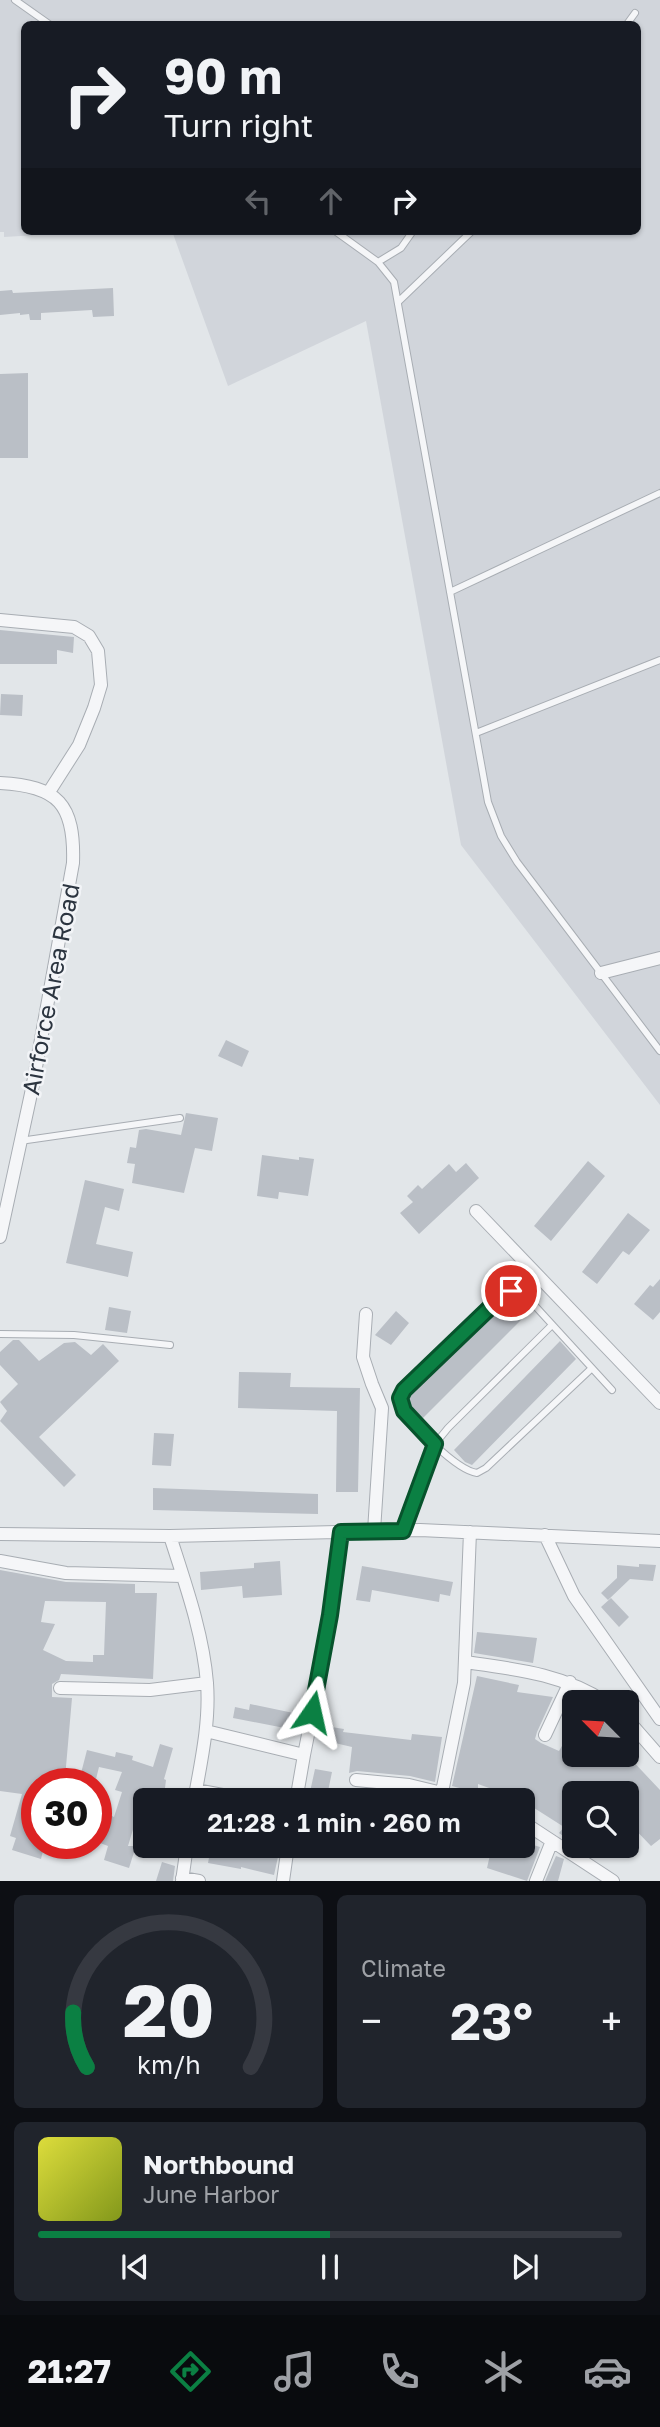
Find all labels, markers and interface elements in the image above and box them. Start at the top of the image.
text: 90 m [164,46,282,105]
icon: right [49,49,140,140]
text: Turn right [164,106,313,144]
icon: left [239,182,277,220]
icon: ahead [312,182,350,220]
icon: right [385,182,423,220]
street label: Airforce Area Road [15,881,85,1097]
pin [481,1261,541,1321]
icon: arrive [492,1272,530,1310]
position arrow [275,1675,349,1749]
north arrow [562,1690,639,1768]
map controls [562,1690,639,1858]
speed limit sign: 30 [21,1768,112,1859]
button: search [562,1781,639,1858]
text: 21:28 · 1 min · 260 m [207,1807,461,1838]
text: Climate [361,1954,446,1982]
text: 20 [123,1967,214,2054]
text: 23° [450,1989,533,2051]
text: − [361,1998,382,2043]
text: + [601,1998,622,2043]
text: km/h [137,2049,200,2080]
text: Northbound [143,2149,294,2180]
text: June Harbor [143,2180,279,2208]
icon: previous [116,2248,154,2286]
icon: pause [311,2248,349,2286]
icon: next [506,2248,544,2286]
icon: directions [166,2347,215,2396]
icon: music [270,2347,319,2396]
icon: phone [375,2347,424,2396]
icon: climate [479,2347,528,2396]
icon: car [583,2347,632,2396]
text: 21:27 [28,2352,111,2390]

